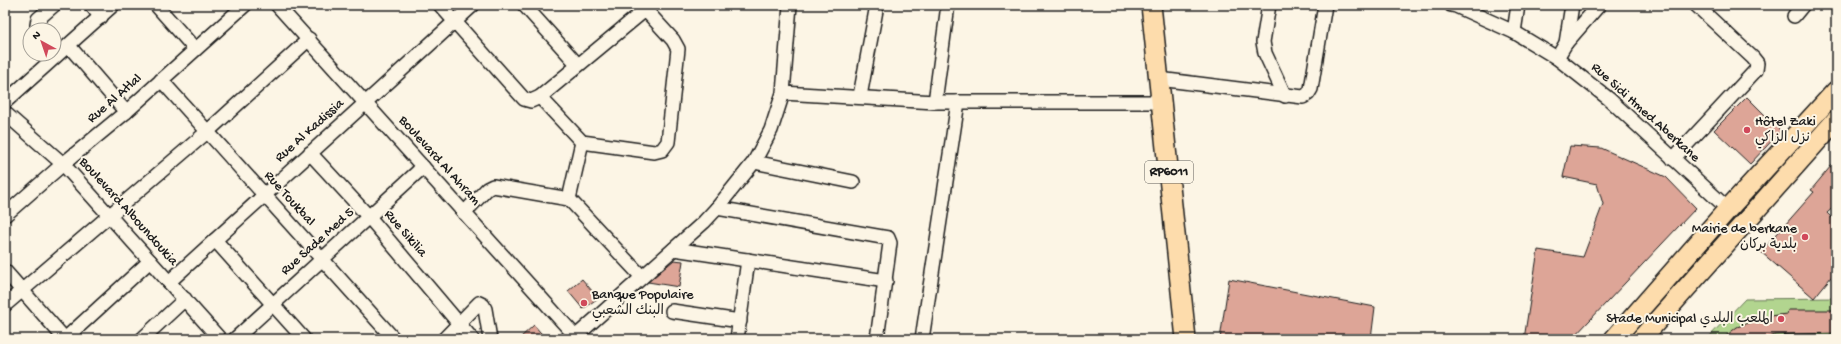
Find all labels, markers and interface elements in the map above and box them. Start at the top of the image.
north arrow [22,22,62,62]
text: N [30,29,43,43]
street label: Rue Sidi Hmed Aberkane [1587,60,1704,167]
street label: Rue Al Atlal [84,71,146,127]
street label: Rue Al Kadissia [272,95,349,166]
street label: Boulevard Al Ahram [394,112,484,209]
place label: Hôtel Zaki نزل الزاكي [1755,114,1816,149]
marker: Hôtel Zaki نزل الزاكي [1742,125,1752,135]
street label: Boulevard Alboundoukia [74,154,182,271]
road number: RP6011 [1145,161,1193,183]
street label: Rue Toukbal [260,168,318,230]
street label: Rue Sade Med 5 [278,204,358,280]
street label: Rue Sikilia [380,207,431,262]
place label: Mairie de berkane بلدية بركان [1692,221,1798,254]
marker: Mairie de berkane بلدية بركان [1800,232,1810,242]
place label: Banque Populaire البنك الشعبي [591,287,694,322]
marker: Banque Populaire البنك الشعبي [579,298,589,308]
place label: Stade Municipal الملعب البلدي [1606,311,1773,328]
marker: Stade Municipal الملعب البلدي [1776,314,1786,324]

